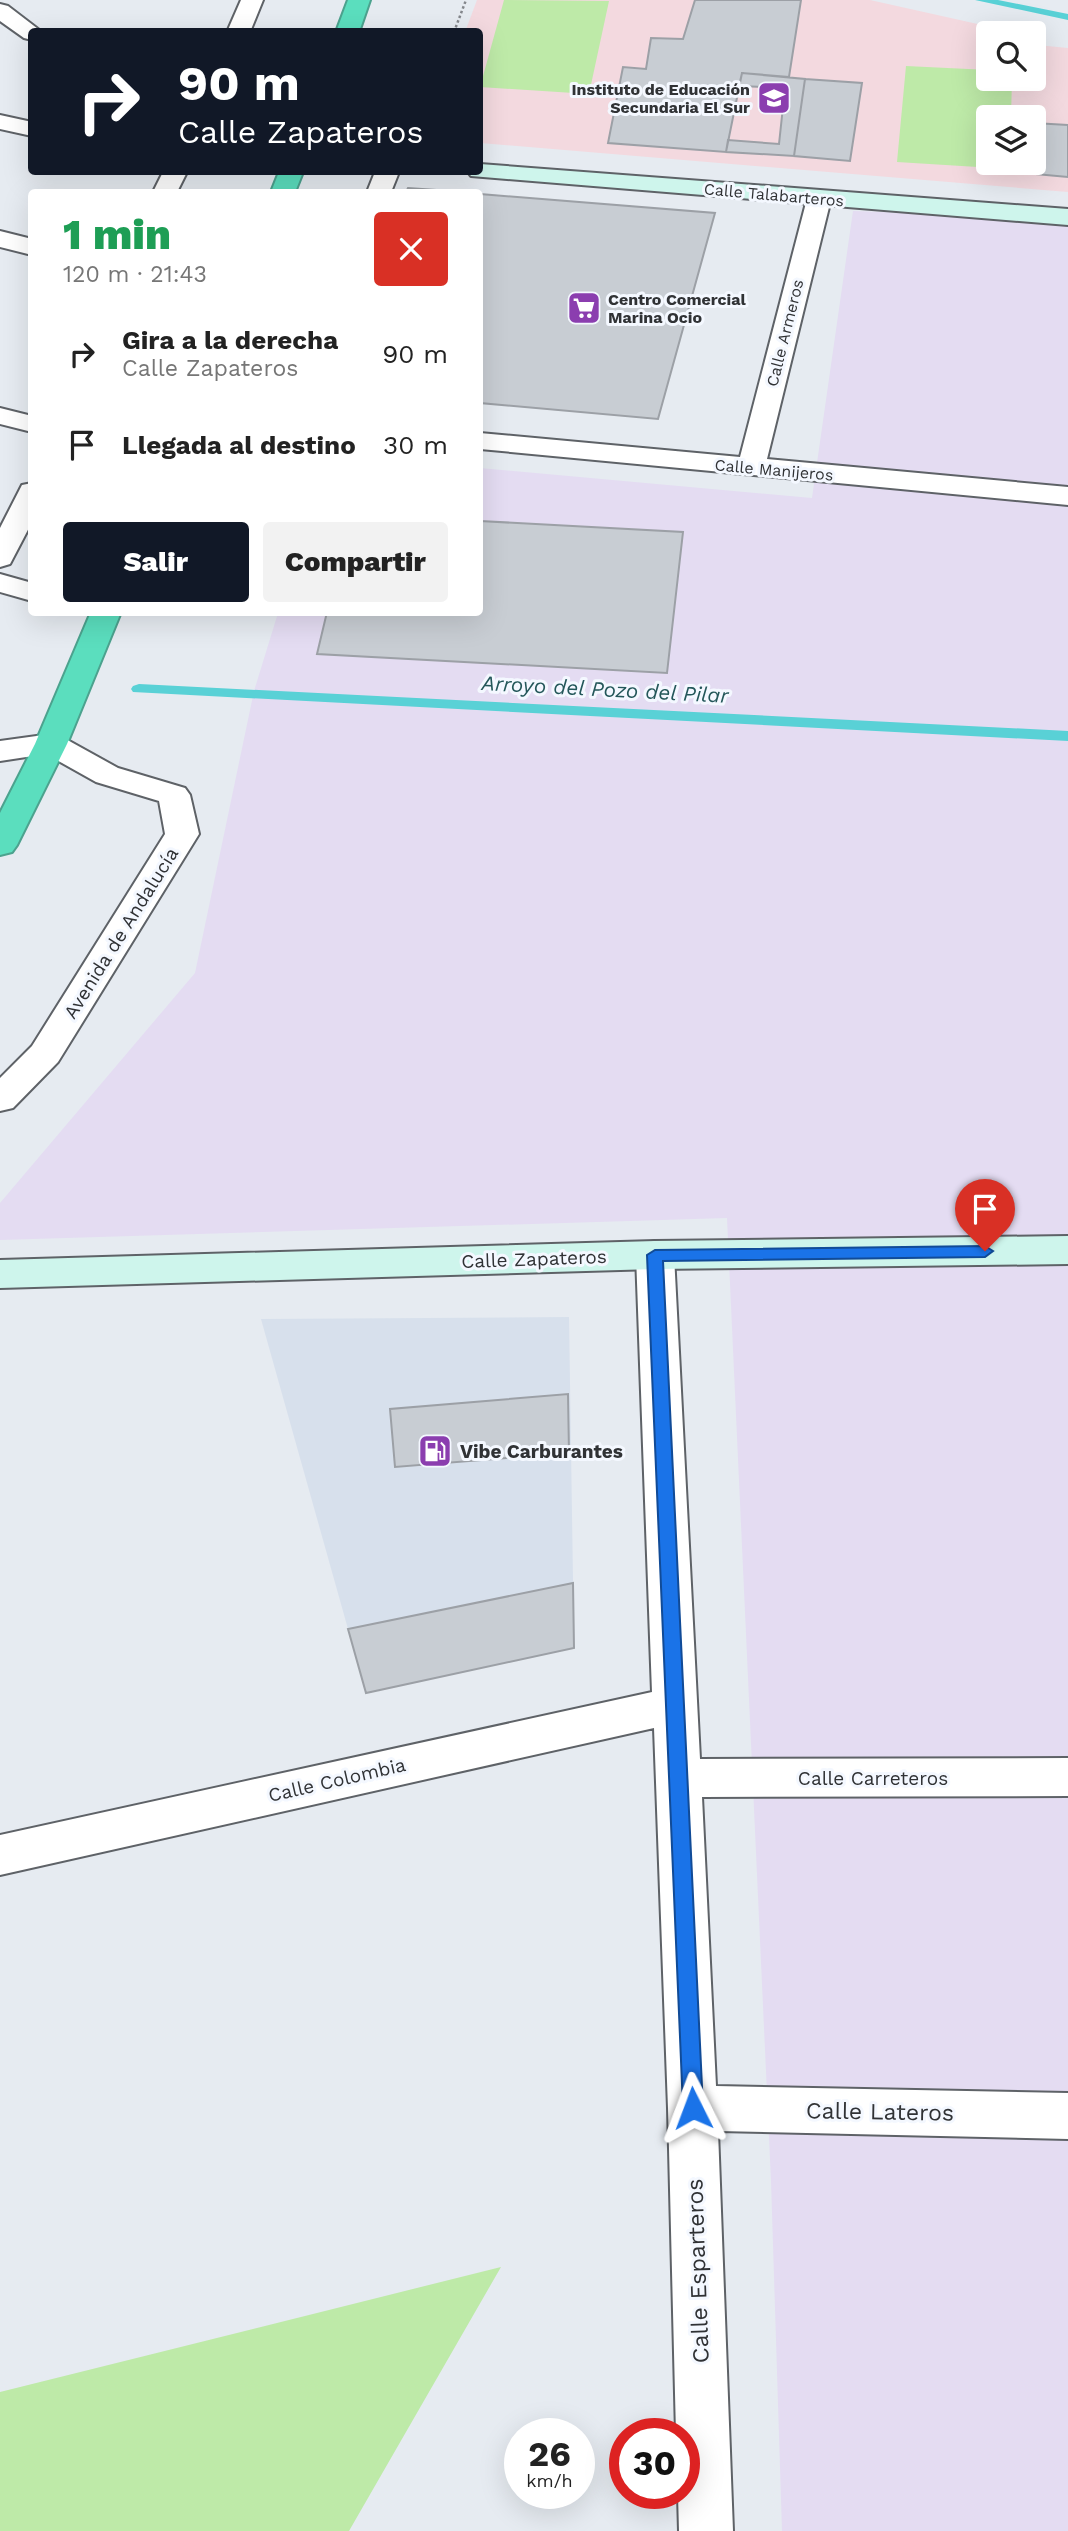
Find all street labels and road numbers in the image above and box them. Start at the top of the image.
street label: Calle Talabarteros [703,179,845,211]
street label: Calle Armeros [763,277,807,389]
street label: Calle Manijeros [714,455,834,485]
street label: Avenida de Andalucía [59,843,183,1023]
street label: Calle Zapateros [461,1245,607,1273]
street label: Calle Colombia [266,1753,408,1807]
street label: Calle Carreteros [798,1767,948,1790]
street label: Calle Lateros [806,2097,954,2127]
street label: Calle Esparteros [681,2178,715,2364]

